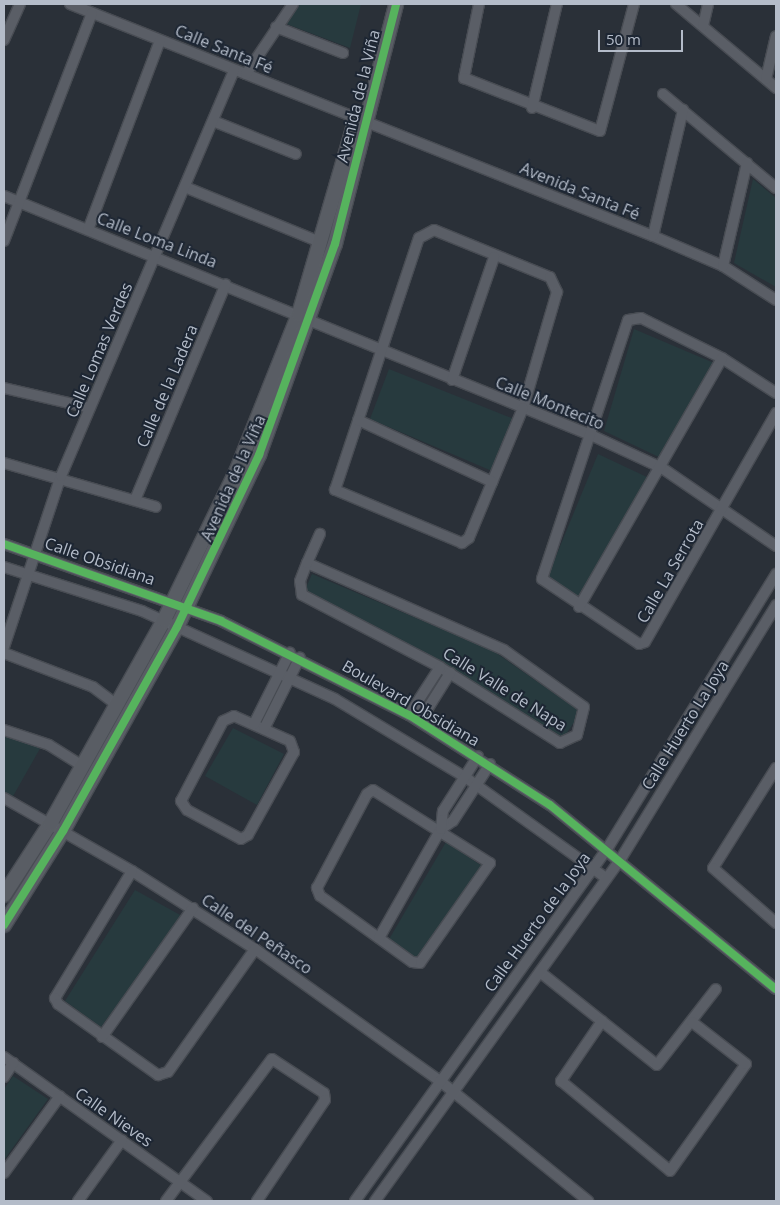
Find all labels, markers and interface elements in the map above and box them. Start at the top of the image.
scale bar [600,20,685,52]
street label: Calle Santa Fé [172,21,276,77]
street label: Avenida de la Viña [332,28,384,164]
text: 50 m [606,29,641,49]
street label: Avenida Santa Fé [517,158,643,224]
street label: Calle Loma Linda [94,208,220,272]
street label: Calle Lomas Verdes [62,279,136,421]
street label: Calle de la Ladera [132,322,202,450]
street label: Calle Montecito [493,372,607,434]
street label: Avenida de la Viña [197,412,269,544]
street label: Calle La Serrota [633,516,707,626]
street label: Calle Obsidiana [42,533,158,589]
street label: Calle Valle de Napa [440,643,570,735]
street label: Boulevard Obsidiana [339,656,483,750]
street label: Calle Huerto La Joya [637,657,733,793]
street label: Calle Huerto de la Joya [480,849,594,995]
street label: Calle del Peñasco [198,890,316,978]
street label: Calle Nieves [72,1083,156,1151]

